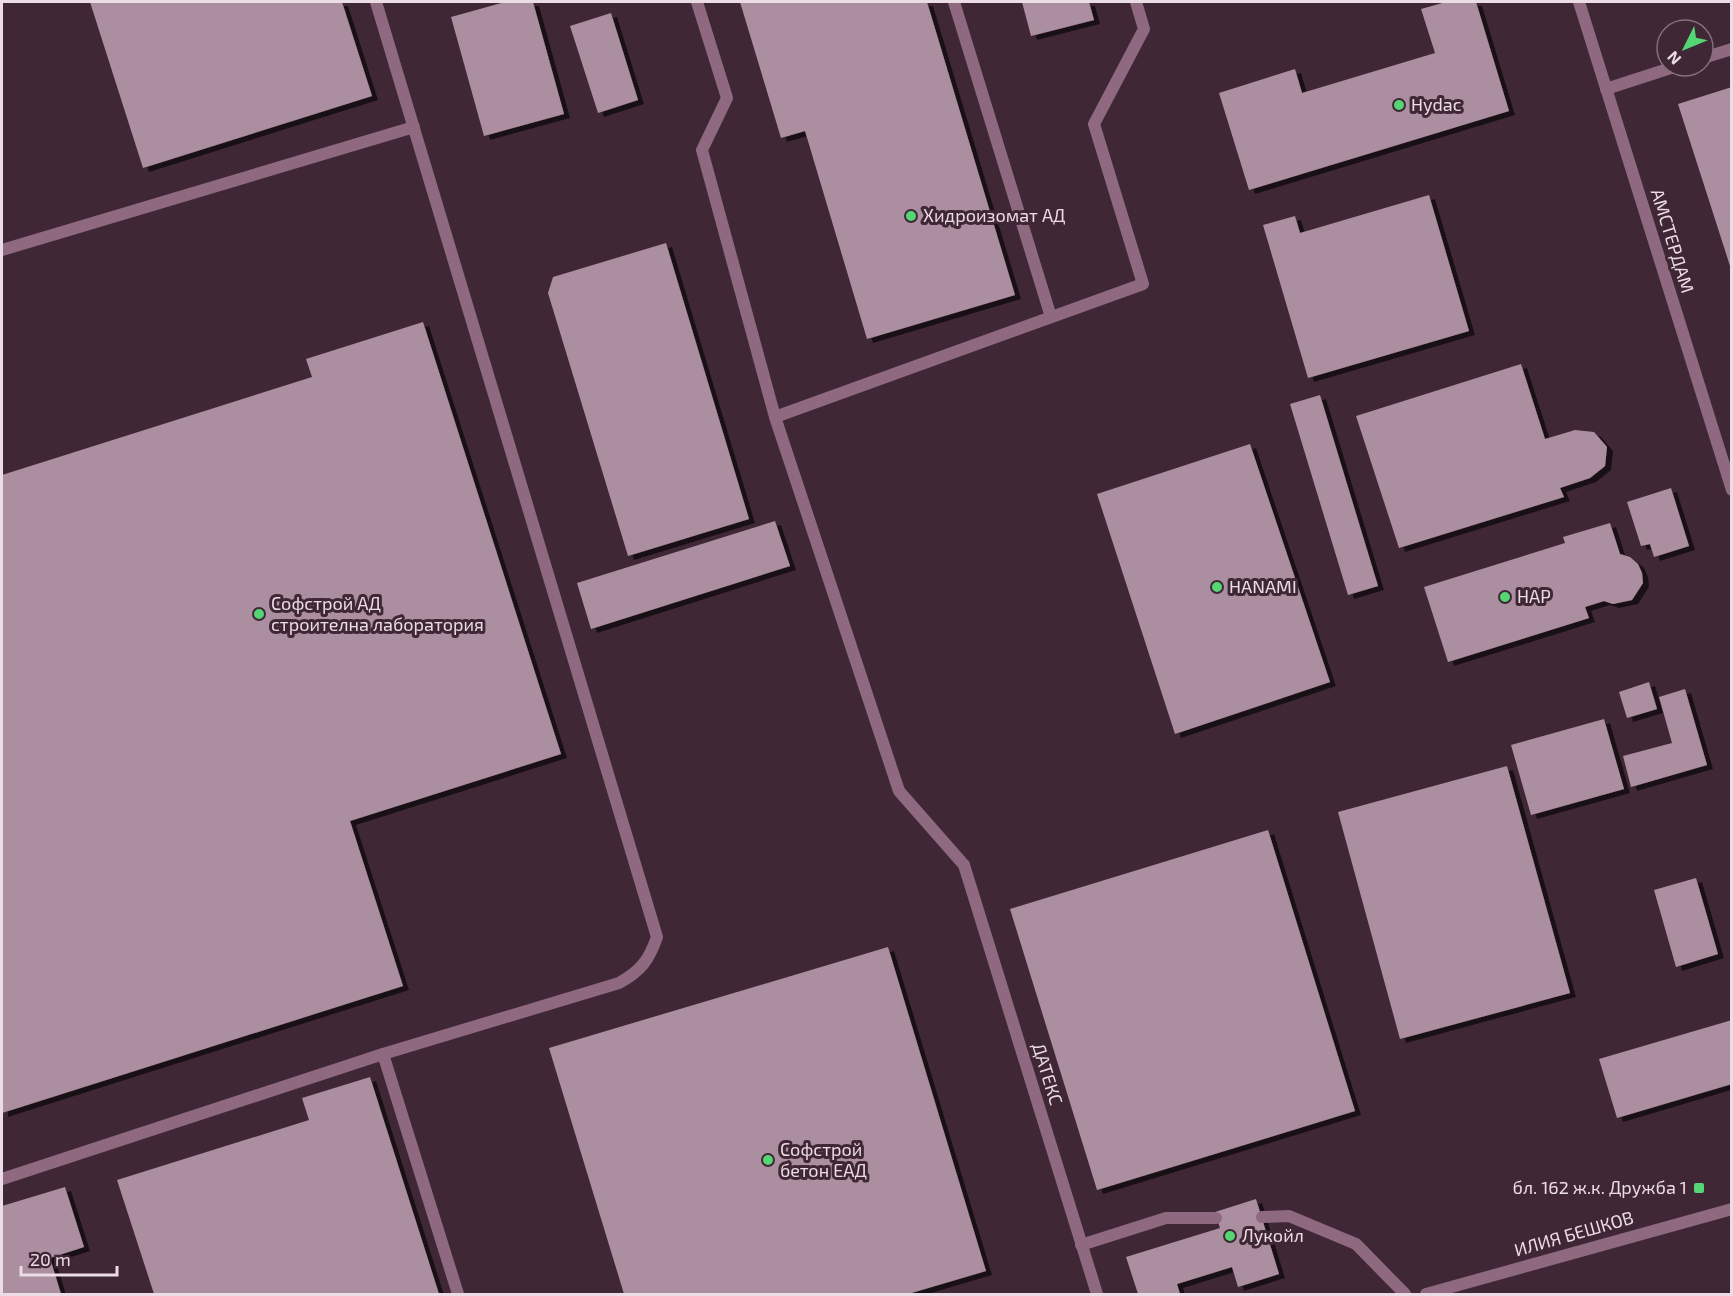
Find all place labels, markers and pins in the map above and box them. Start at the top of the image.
place label: Hydac [1411,93,1462,115]
marker: Hydac [1392,98,1406,112]
place label: Хидроизомат АД [923,204,1066,226]
marker: Хидроизомат АД [904,209,918,223]
place label: HANAMI [1229,575,1297,597]
marker: HANAMI [1210,580,1224,594]
place label: НАР [1517,585,1551,607]
marker: НАР [1498,590,1512,604]
place label: Софстрой АД строителна лаборатория [271,592,484,635]
marker: Софстрой АД строителна лаборатория [252,607,266,621]
place label: Софстрой бетон ЕАД [780,1138,867,1181]
marker: Софстрой бетон ЕАД [761,1153,775,1167]
place label: бл. 162 ж.к. Дружба 1 [1513,1176,1687,1198]
marker: бл. 162 ж.к. Дружба 1 [1692,1181,1706,1195]
place label: Лукойл [1242,1224,1304,1246]
marker: Лукойл [1223,1229,1237,1243]

